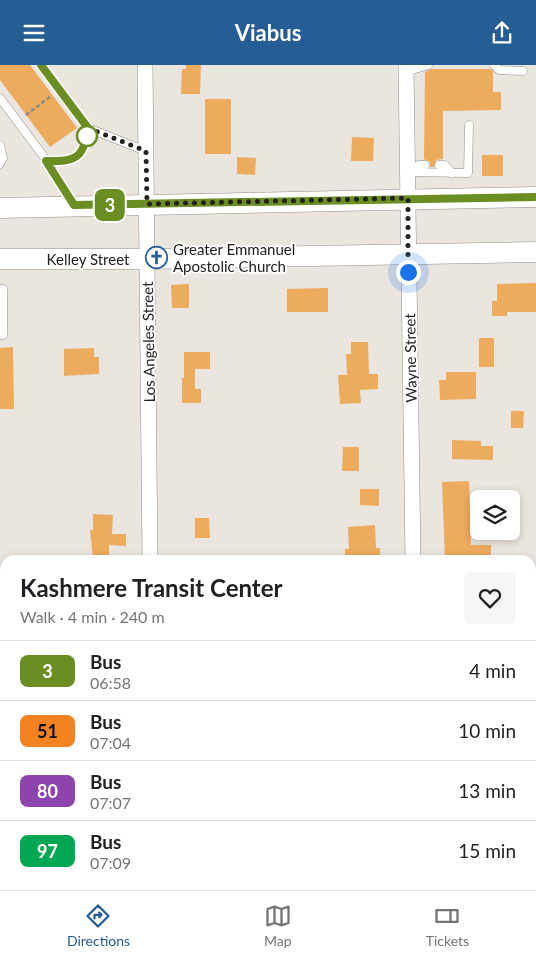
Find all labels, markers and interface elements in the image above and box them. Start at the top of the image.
icon: menu [20,19,48,47]
text: Viabus [235,19,301,46]
icon: share [488,19,516,47]
unlabelled marker [76,125,98,147]
line badge: 3 [94,189,126,221]
text: 3 [105,194,115,216]
place label: Greater Emmanuel Apostolic Church [173,240,295,275]
church icon: Greater Emmanuel Apostolic Church [145,246,169,270]
street label: Kelley Street [47,250,130,268]
your location [396,260,421,285]
street label: Los Angeles Street [138,281,158,403]
street label: Wayne Street [400,313,420,403]
map controls [470,490,520,540]
button: layers [470,490,520,540]
button: heart [464,572,516,624]
text: Kashmere Transit Center [20,573,282,602]
text: Walk · 4 min · 240 m [20,607,165,626]
text: Bus [90,650,121,673]
text: 4 min [469,659,516,682]
text: 3 [42,660,53,682]
text: 06:58 [90,673,131,692]
text: Bus [90,710,121,733]
text: 10 min [458,719,516,742]
text: 51 [37,720,58,742]
text: 07:04 [90,733,131,752]
text: Bus [90,770,121,793]
text: 13 min [458,779,516,802]
text: 80 [37,780,58,802]
text: 07:07 [90,793,131,812]
text: Bus [90,830,121,853]
text: 15 min [458,839,516,862]
text: 97 [37,840,58,862]
text: 07:09 [90,853,131,872]
tab: Directions [67,902,130,949]
tab: Map [264,902,292,949]
tab: Tickets [426,902,469,949]

